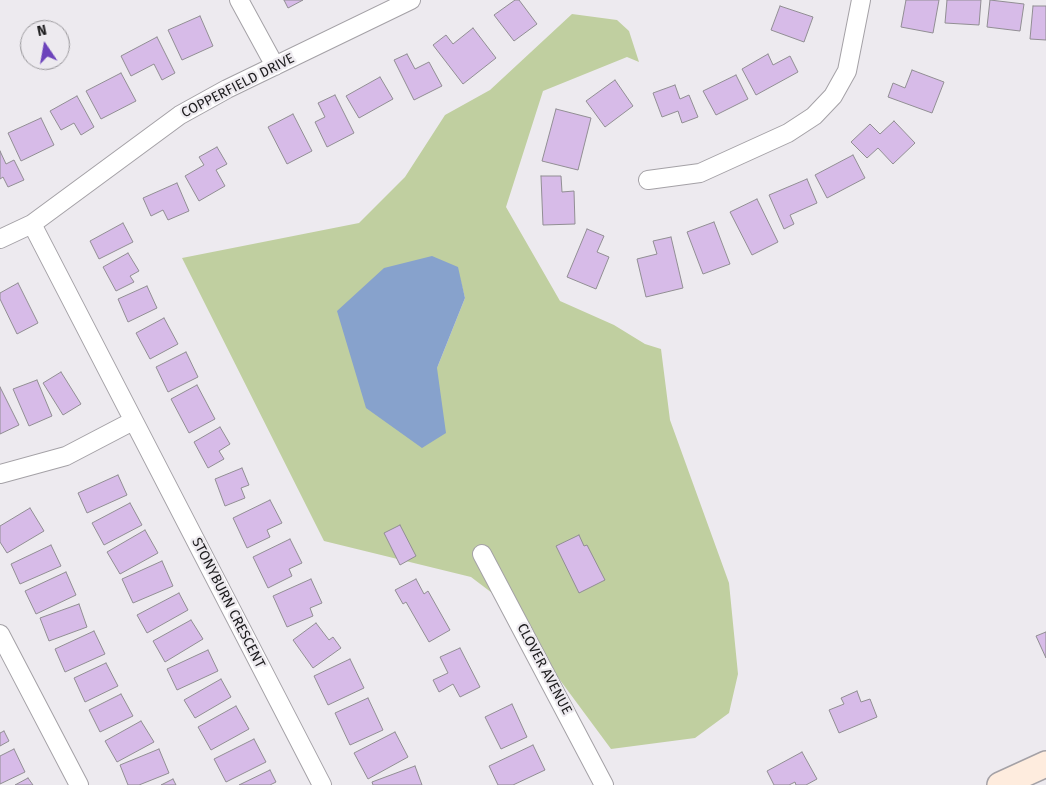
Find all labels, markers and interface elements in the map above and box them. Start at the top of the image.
north arrow [20,20,70,70]
text: N [36,22,48,40]
street label: COPPERFIELD DRIVE [179,50,297,122]
street label: STONYBURN CRESCENT [188,535,268,671]
street label: CLOVER AVENUE [513,621,575,717]

